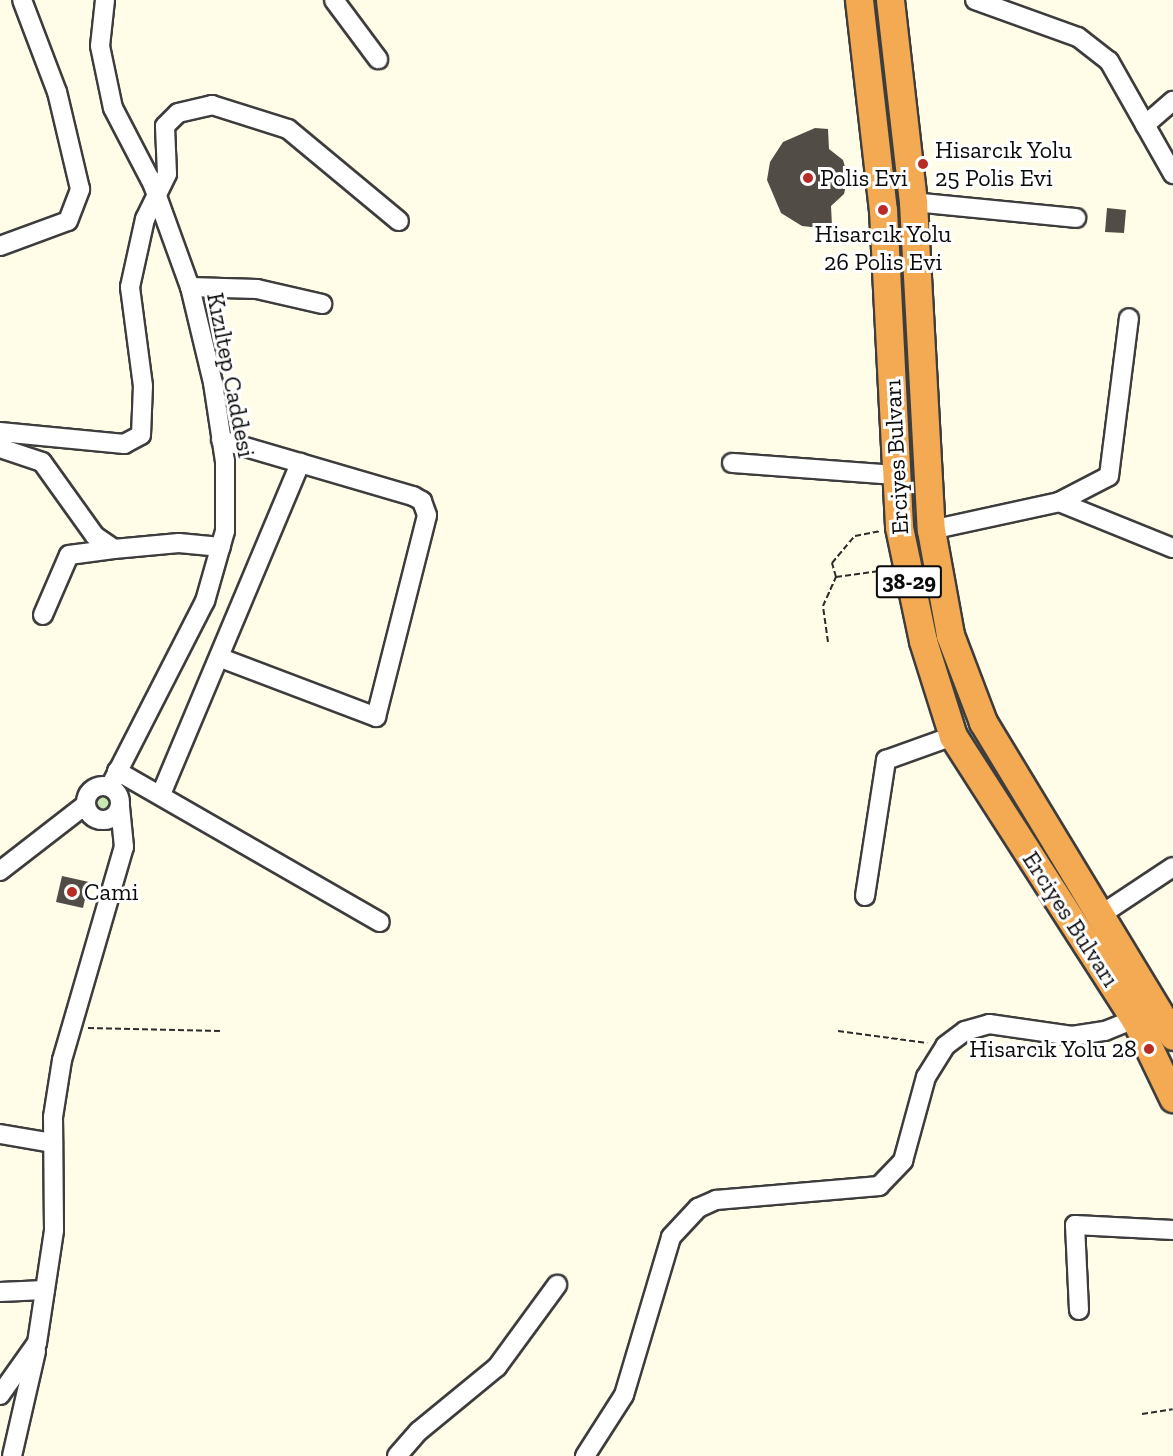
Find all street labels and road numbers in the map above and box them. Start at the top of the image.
street label: Kızıltep Caddesi [201,290,261,460]
street label: Erciyes Bulvarı [878,379,914,535]
road number: 38-29 [874,563,944,601]
street label: Erciyes Bulvarı [1017,846,1125,992]

